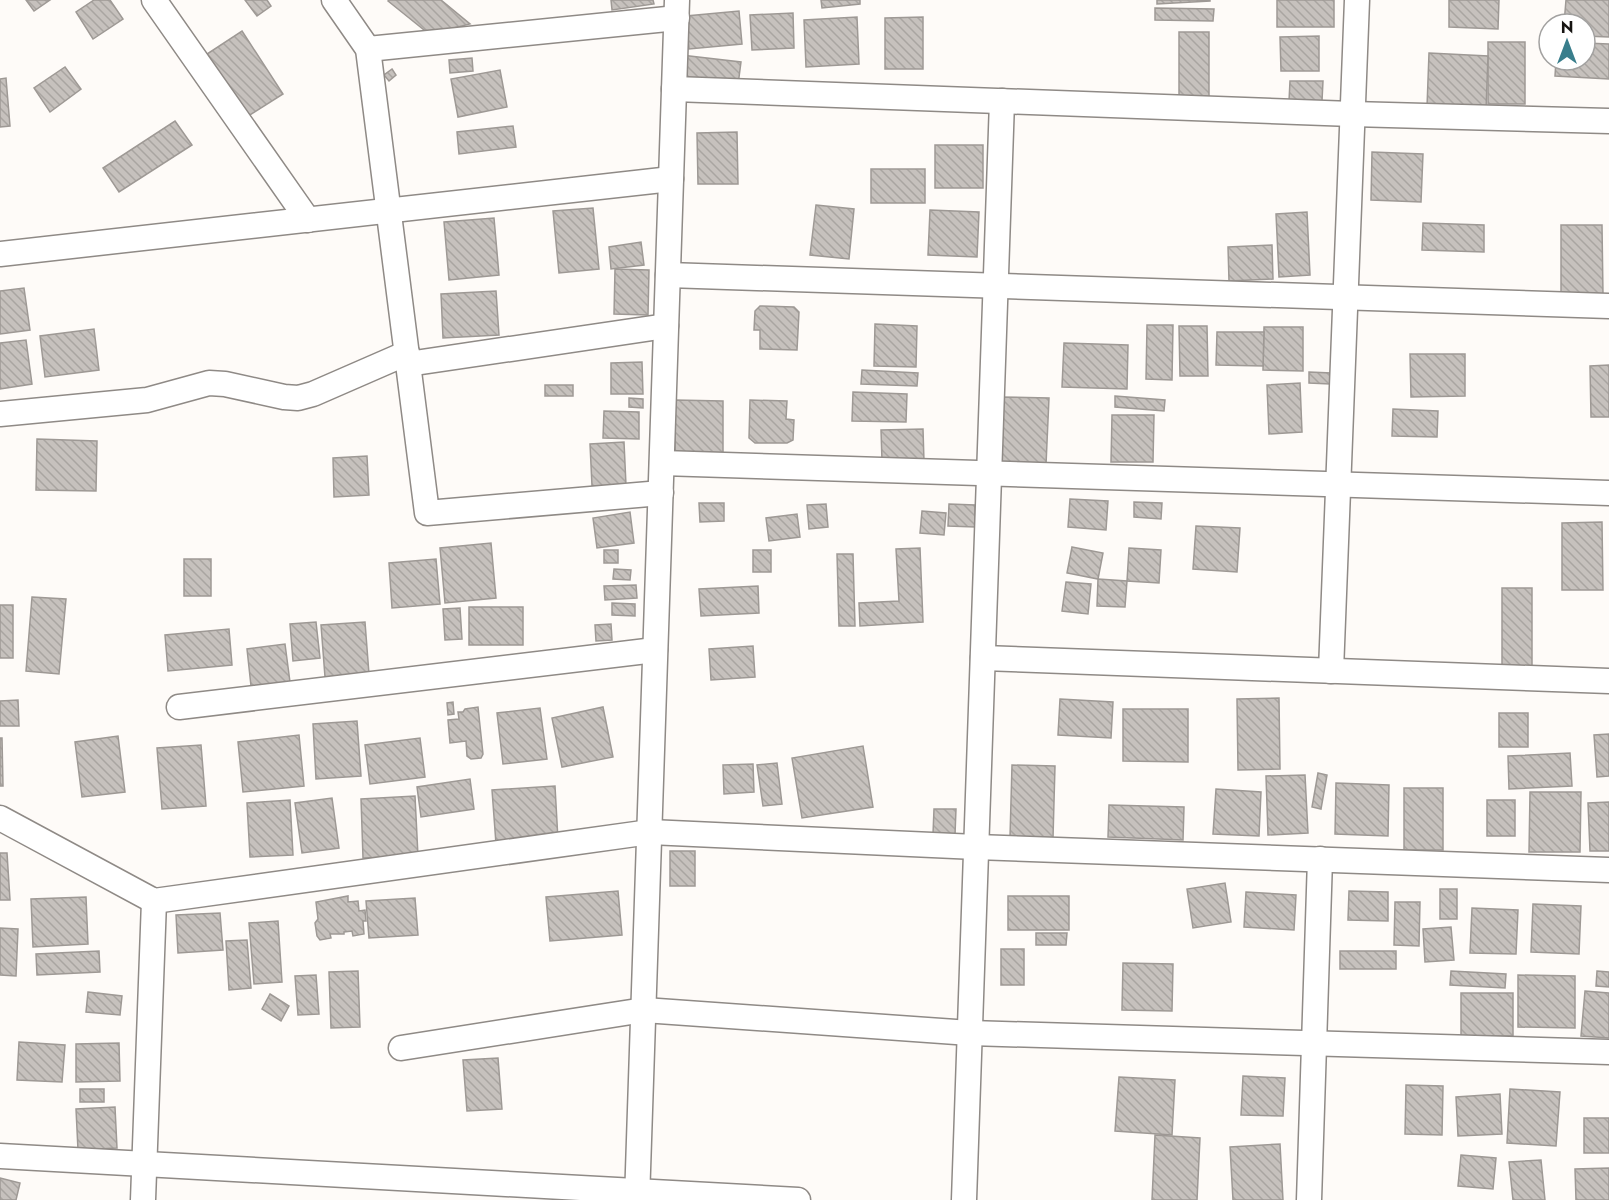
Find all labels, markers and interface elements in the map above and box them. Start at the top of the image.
north arrow [1537,12,1597,72]
text: N [1561,16,1573,39]

